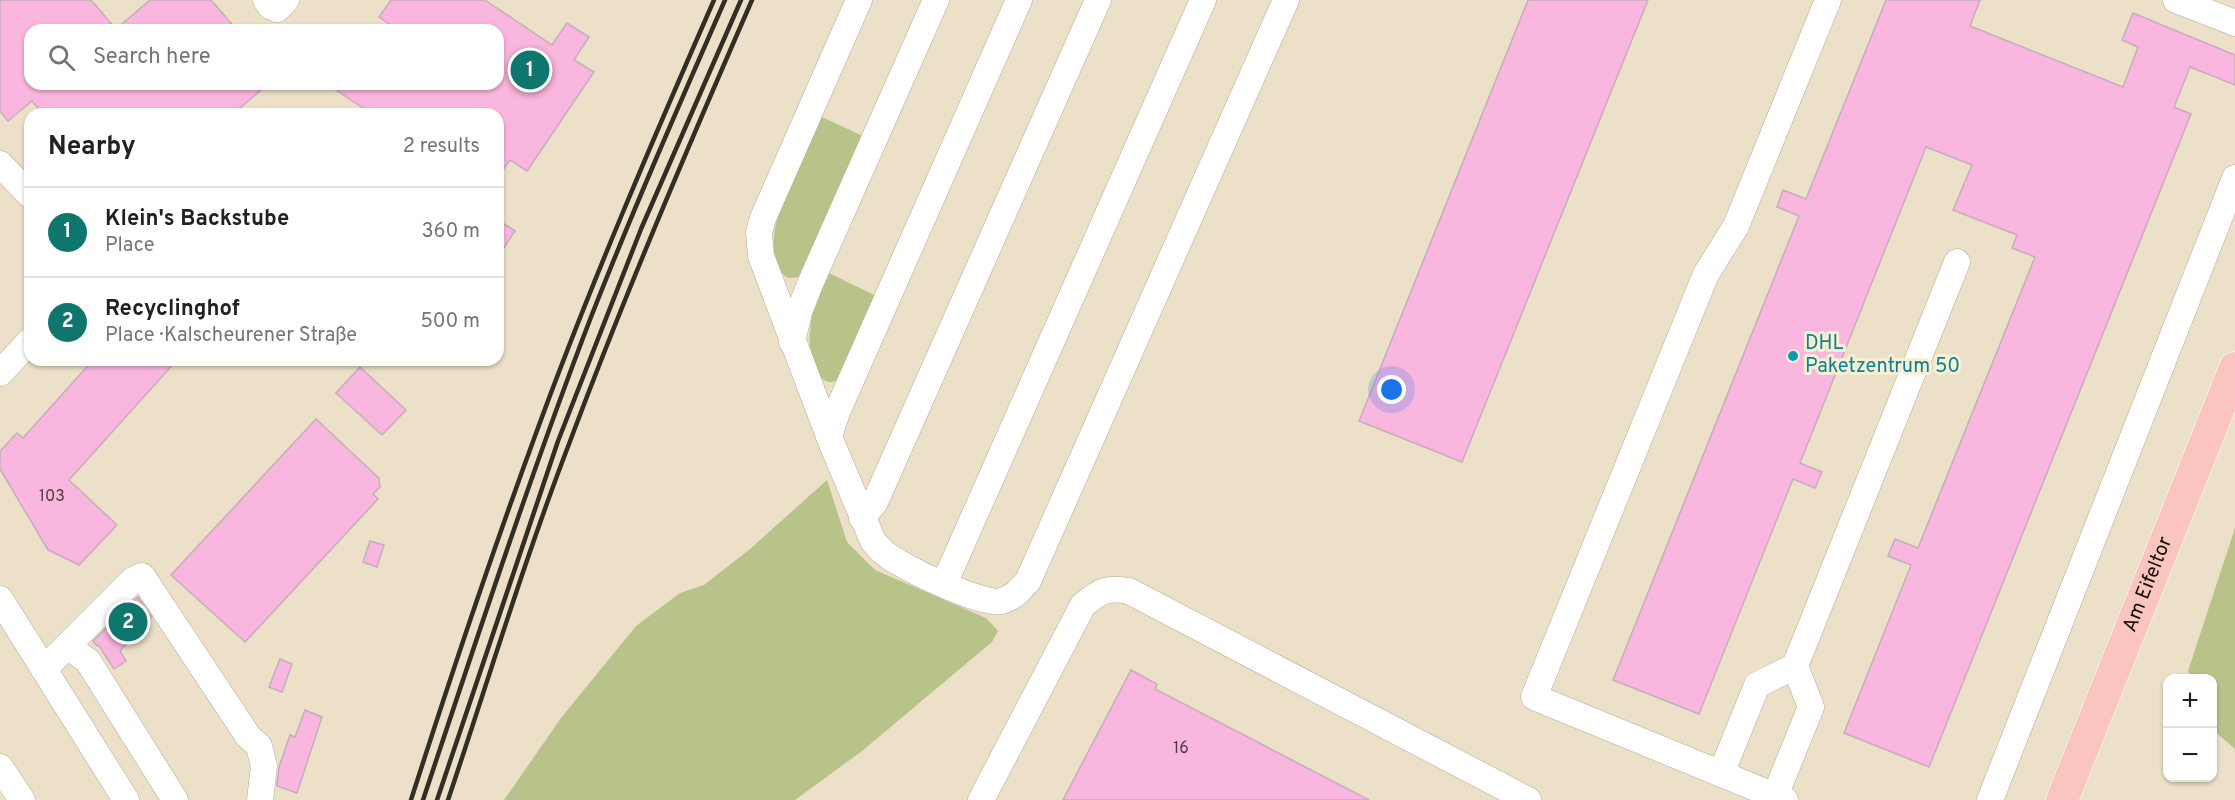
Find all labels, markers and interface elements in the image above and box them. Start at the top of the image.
search box [24,24,504,90]
icon: search [45,41,78,74]
text: Search here [93,44,211,71]
pin: 1 [510,48,550,92]
text: Nearby [48,131,136,164]
text: 2 results [403,134,480,160]
text: Klein's Backstube [105,206,289,233]
text: 1 [64,219,72,245]
text: 360 m [422,219,480,245]
text: Place [105,233,155,259]
text: Recyclinghof [105,296,240,323]
text: 2 [61,309,74,335]
text: 500 m [420,309,480,335]
text: Place · Kalscheurener Straße [105,323,357,349]
place label: DHL Paketzentrum 50 [1805,331,1960,380]
marker: DHL Paketzentrum 50 [1786,349,1800,363]
your location [1377,375,1406,404]
house number: 103 [39,487,65,507]
street label: Am Eifeltor [2117,533,2179,636]
pin: 2 [108,600,148,644]
map controls [2163,674,2217,782]
button: + [2163,674,2217,728]
button: − [2163,728,2217,782]
house number: 16 [1173,739,1189,759]

